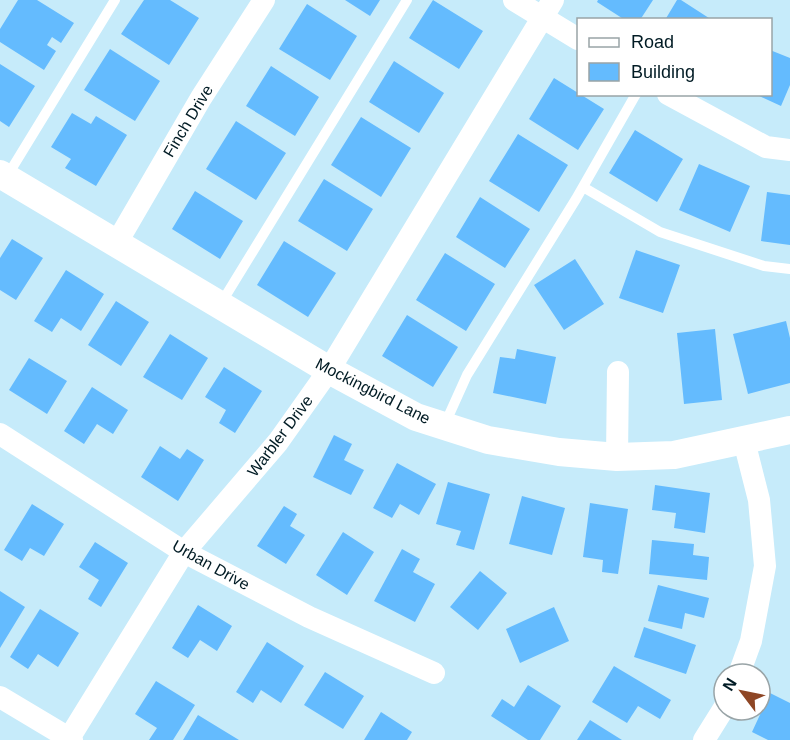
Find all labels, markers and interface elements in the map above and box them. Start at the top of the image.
legend [577,18,772,96]
text: Road [631,32,674,52]
text: Building [631,62,695,82]
street label: Finch Drive [160,82,216,160]
street label: Mockingbird Lane [313,355,433,427]
street label: Warbler Drive [244,392,316,480]
street label: Urban Drive [170,537,253,593]
north arrow [712,662,772,722]
text: N [719,675,740,694]

